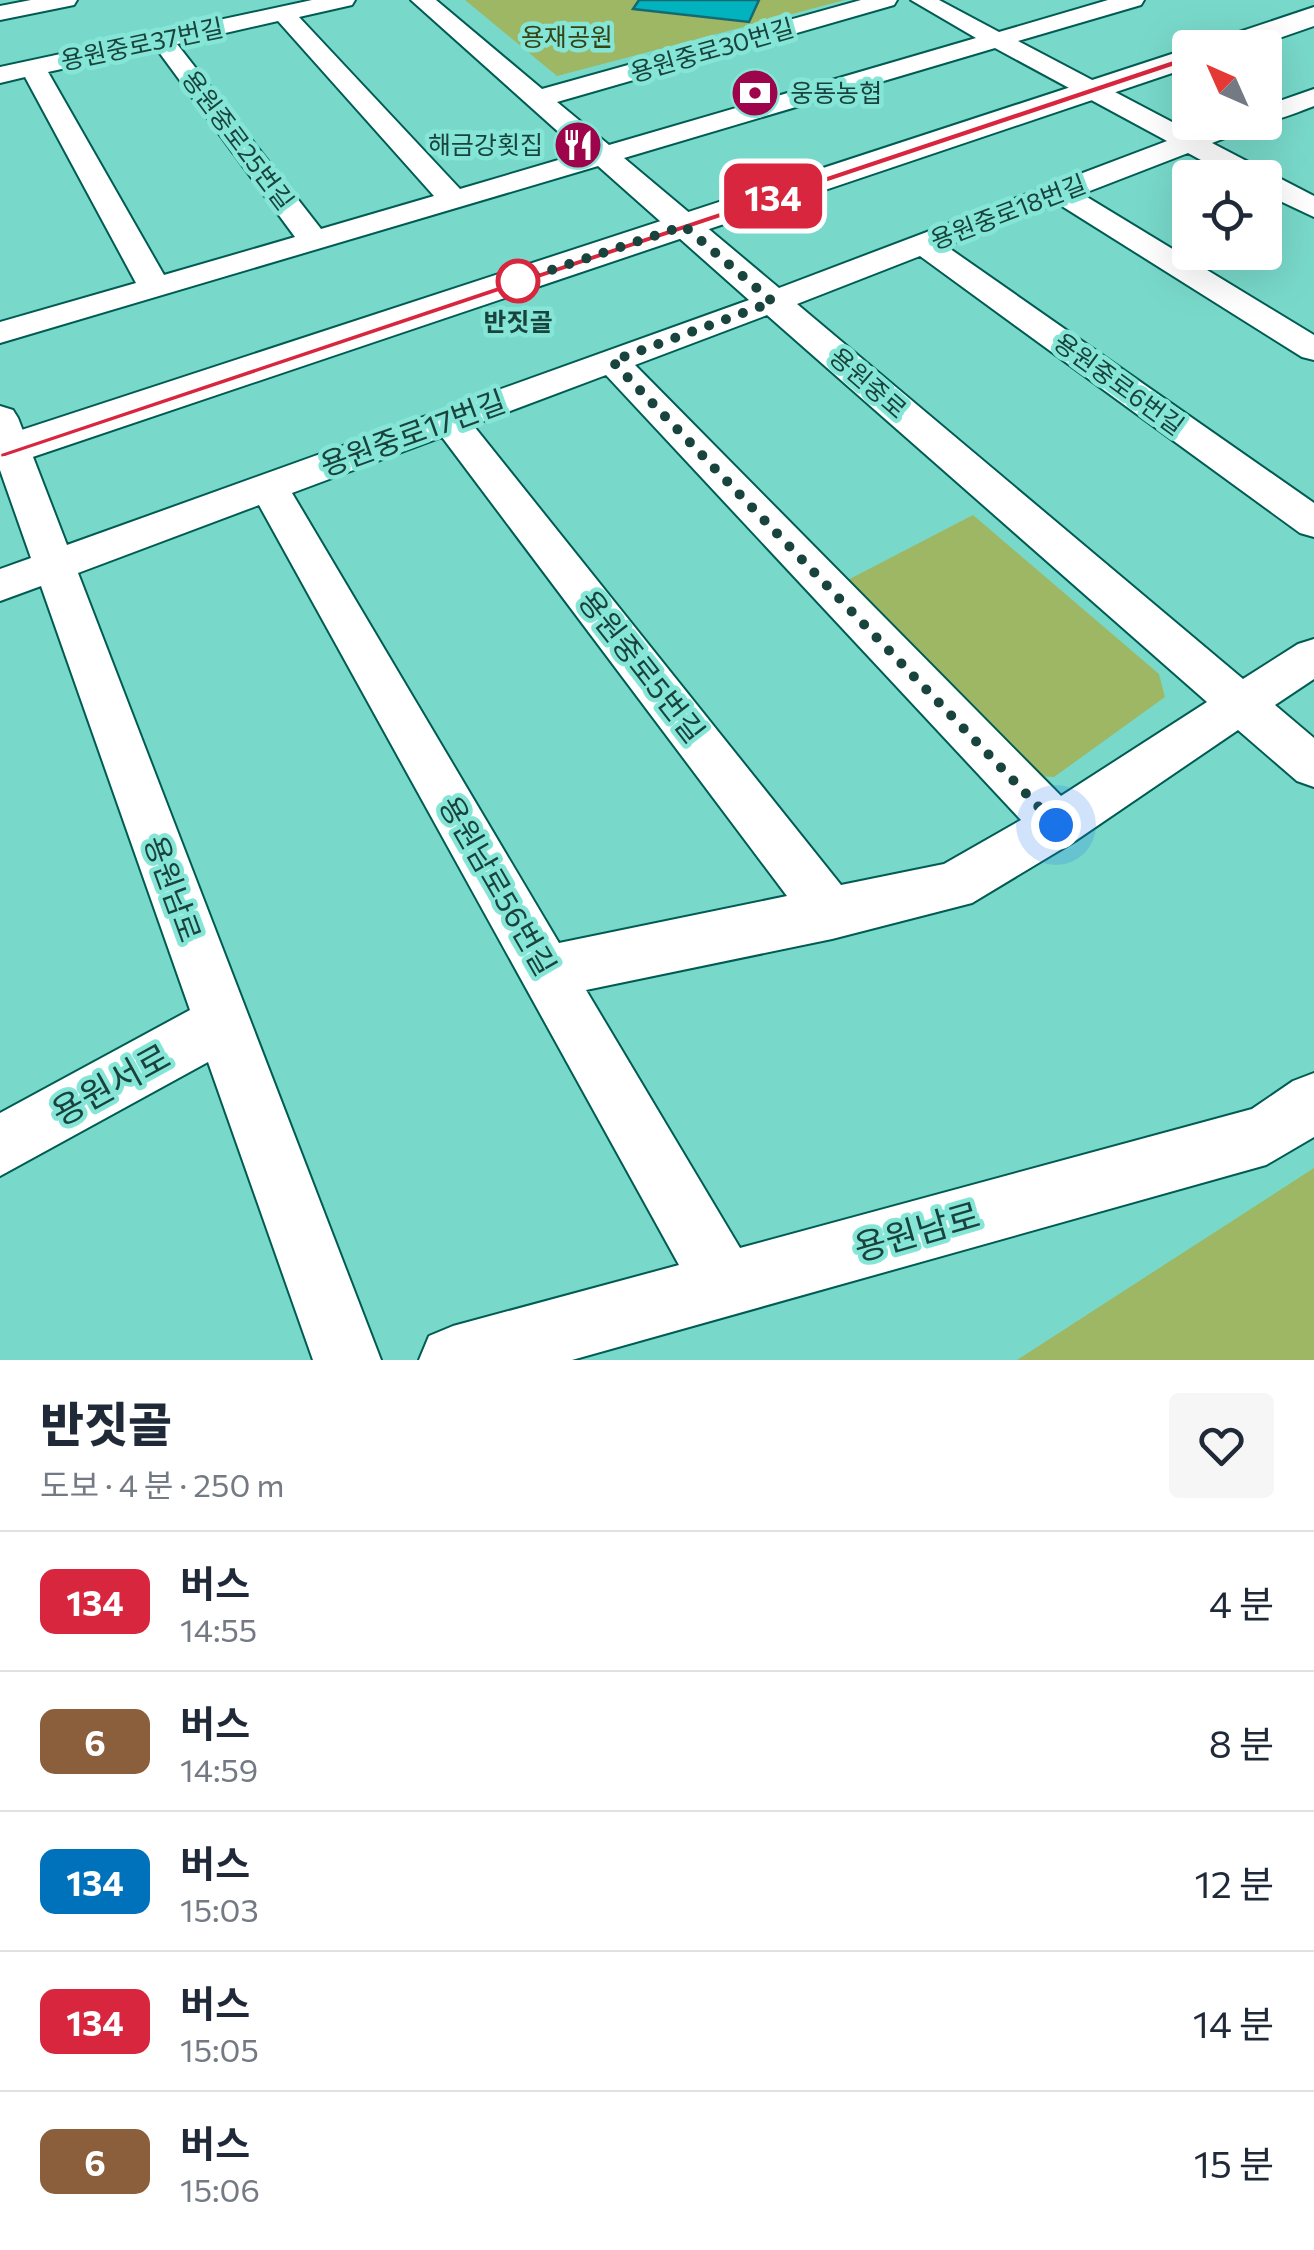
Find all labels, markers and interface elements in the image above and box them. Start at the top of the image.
street label: 용원중로37번길 [58,11,226,75]
street label: 용원중로30번길 [627,11,797,87]
park label: 용재공원 [521,21,613,51]
north arrow [1172,30,1282,140]
map controls [1172,30,1282,270]
street label: 용원중로25번길 [177,64,301,215]
bank icon: 웅동농협 [729,67,781,119]
place label: 웅동농협 [790,77,882,107]
restaurant icon: 해금강횟집 [552,119,604,171]
place label: 해금강횟집 [428,129,543,159]
button: locate [1172,160,1282,270]
line badge: 134 [716,164,830,228]
street label: 용원중로18번길 [926,168,1090,254]
text: 134 [744,175,802,218]
marker: 반짓골 [497,260,539,302]
place label: 반짓골 [483,306,553,336]
street label: 용원중로6번길 [1049,326,1190,440]
street label: 용원중로 [824,341,913,424]
street label: 용원중로17번길 [315,381,510,482]
street label: 용원중로5번길 [572,582,714,749]
street label: 용원남로56번길 [433,788,565,981]
your location [1031,800,1081,850]
street label: 용원남로 [138,830,211,946]
street label: 용원서로 [43,1033,177,1133]
street label: 용원남로 [848,1191,984,1268]
text: 반짓골 [40,1393,172,1452]
button: heart [1169,1393,1274,1498]
text: 도보 · 4 분 · 250 m [40,1464,284,1504]
text: 버스 [180,1559,250,1606]
text: 4 분 [1209,1579,1274,1626]
text: 134 [66,1580,124,1623]
text: 14:55 [180,1609,257,1649]
text: 버스 [180,1699,250,1746]
text: 8 분 [1209,1719,1274,1766]
text: 6 [84,1720,106,1763]
text: 14:59 [180,1749,258,1789]
text: 버스 [180,1839,250,1886]
text: 12 분 [1194,1859,1274,1906]
text: 134 [66,1860,124,1903]
text: 15:03 [180,1889,259,1929]
text: 버스 [180,1979,250,2026]
text: 14 분 [1193,1999,1274,2046]
text: 134 [66,2000,124,2043]
text: 15:05 [180,2029,259,2069]
text: 버스 [180,2119,250,2166]
text: 15 분 [1194,2139,1274,2186]
text: 6 [84,2140,106,2183]
text: 15:06 [180,2169,260,2209]

